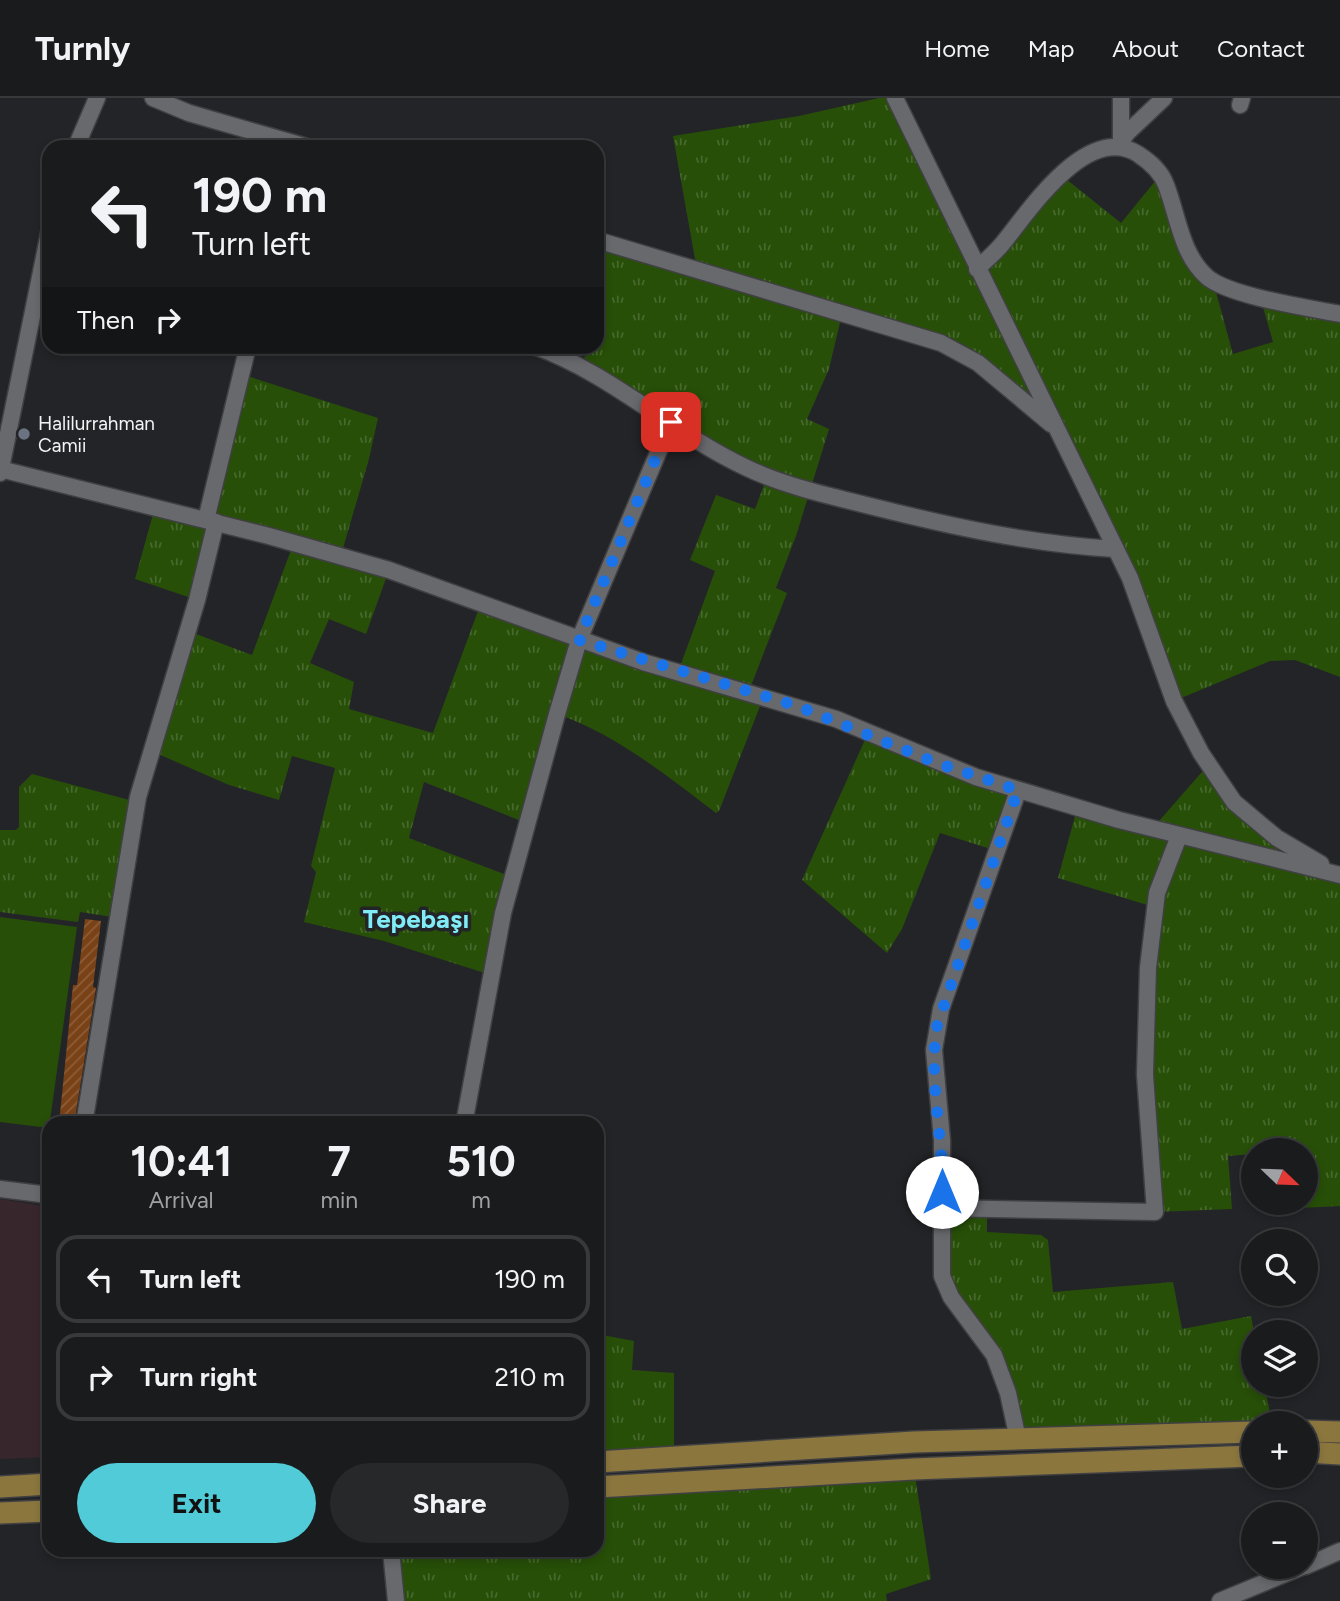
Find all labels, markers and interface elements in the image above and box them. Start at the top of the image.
text: Turnly [35,29,130,68]
text: Home [924,34,990,63]
text: Map [1028,34,1074,63]
text: About [1112,34,1179,63]
text: Contact [1217,34,1305,63]
text: 190 m [192,165,327,224]
icon: left [77,168,168,259]
text: Turn left [192,225,311,263]
icon: right [149,301,187,339]
text: Then [77,304,135,336]
pin [641,392,701,452]
icon: arrive [652,403,690,441]
place label: Halilurrahman Camii [38,412,155,457]
marker: Halilurrahman Camii [16,426,32,442]
district label: Tepebaşı [363,903,469,935]
text: 10:41 [130,1136,232,1187]
text: 7 [328,1136,351,1187]
text: 510 [446,1136,516,1187]
north arrow [1241,1138,1318,1214]
map controls [1241,1138,1318,1579]
position arrow [905,1155,979,1229]
text: Arrival [149,1186,214,1214]
text: min [320,1186,358,1214]
text: m [471,1186,491,1214]
button: search [1241,1229,1318,1306]
icon: left [81,1260,119,1298]
text: Turn left [140,1263,241,1295]
text: 190 m [494,1263,565,1295]
button: layers [1241,1320,1318,1397]
icon: right [81,1358,119,1396]
text: Turn right [140,1361,257,1393]
text: 210 m [495,1361,565,1393]
button: + [1241,1411,1318,1488]
button: Exit [77,1463,316,1543]
button: Share [330,1463,569,1543]
button: − [1241,1502,1318,1579]

